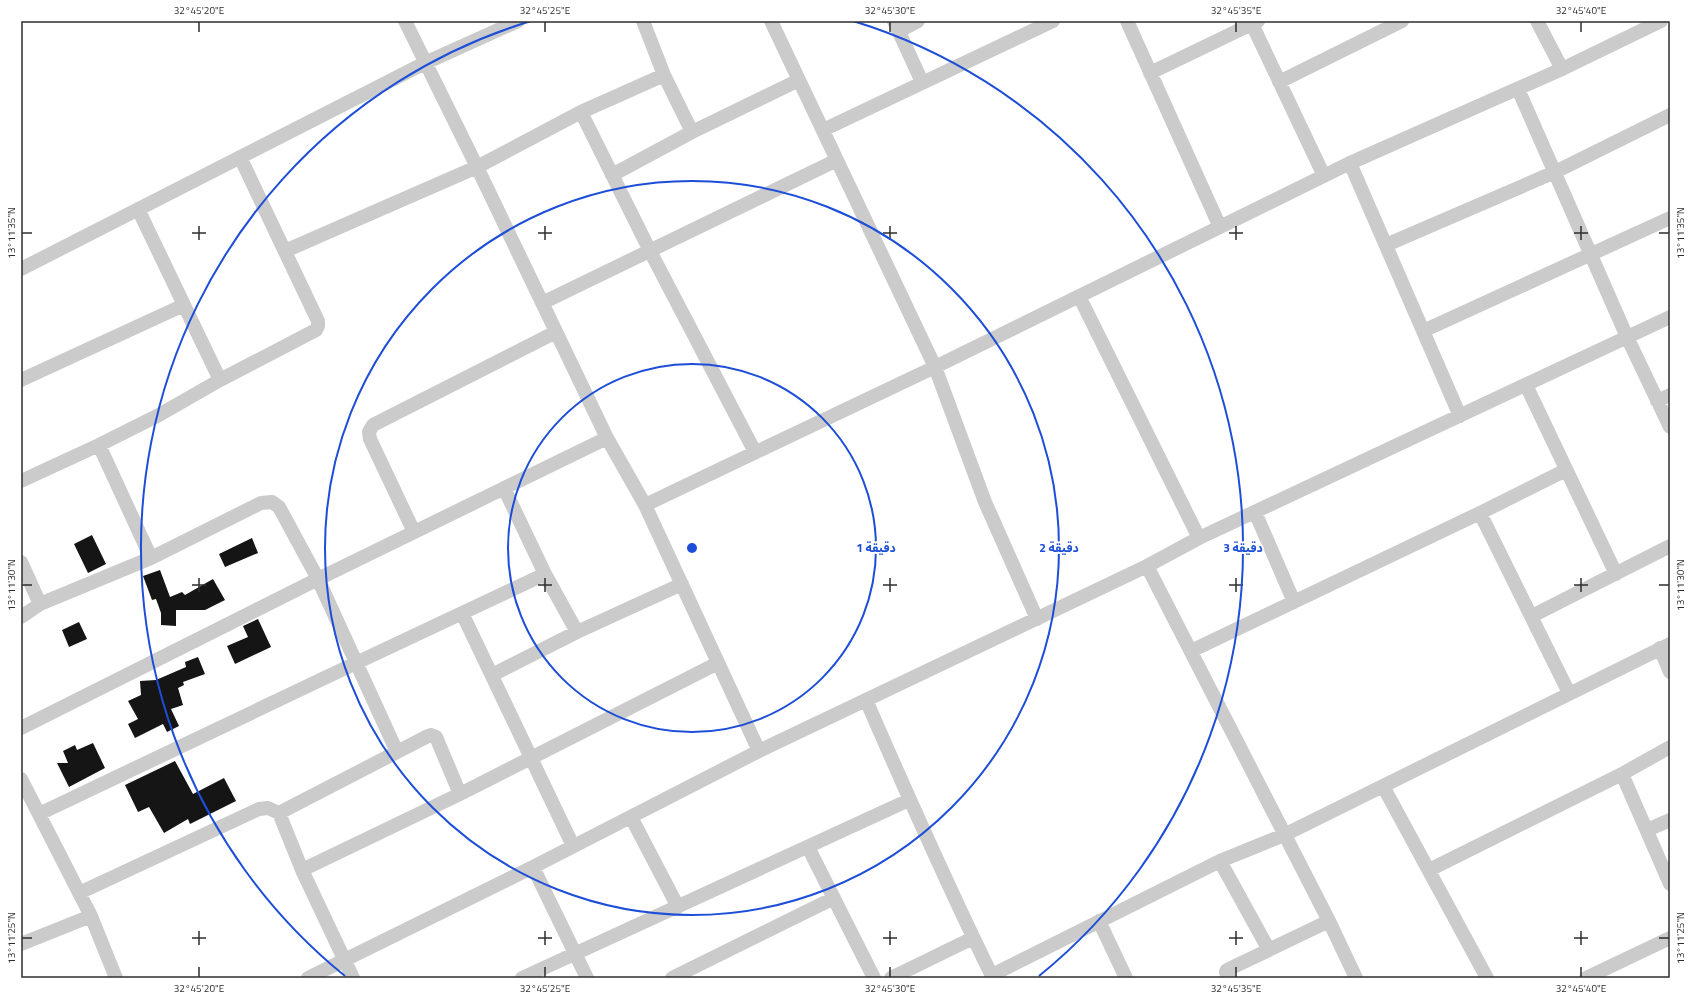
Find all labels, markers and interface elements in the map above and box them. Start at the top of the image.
text: 32°45'20"E [174,3,225,18]
text: 32°45'25"E [520,3,571,18]
text: 32°45'30"E [865,3,916,18]
text: 32°45'35"E [1211,3,1262,18]
text: 32°45'40"E [1556,3,1607,18]
text: 13°11'35"N [4,207,19,259]
text: 13°11'35"N [1673,207,1688,259]
text: 1 دقيقة [856,538,896,557]
text: 2 دقيقة [1039,538,1079,557]
text: 3 دقيقة [1223,538,1263,557]
centre of rings [685,541,699,555]
text: 13°11'30"N [4,559,19,611]
text: 13°11'30"N [1673,559,1688,611]
text: 13°11'25"N [4,912,19,964]
text: 13°11'25"N [1673,912,1688,964]
text: 32°45'20"E [174,981,225,996]
text: 32°45'25"E [520,981,571,996]
text: 32°45'30"E [865,981,916,996]
text: 32°45'35"E [1211,981,1262,996]
text: 32°45'40"E [1556,981,1607,996]

